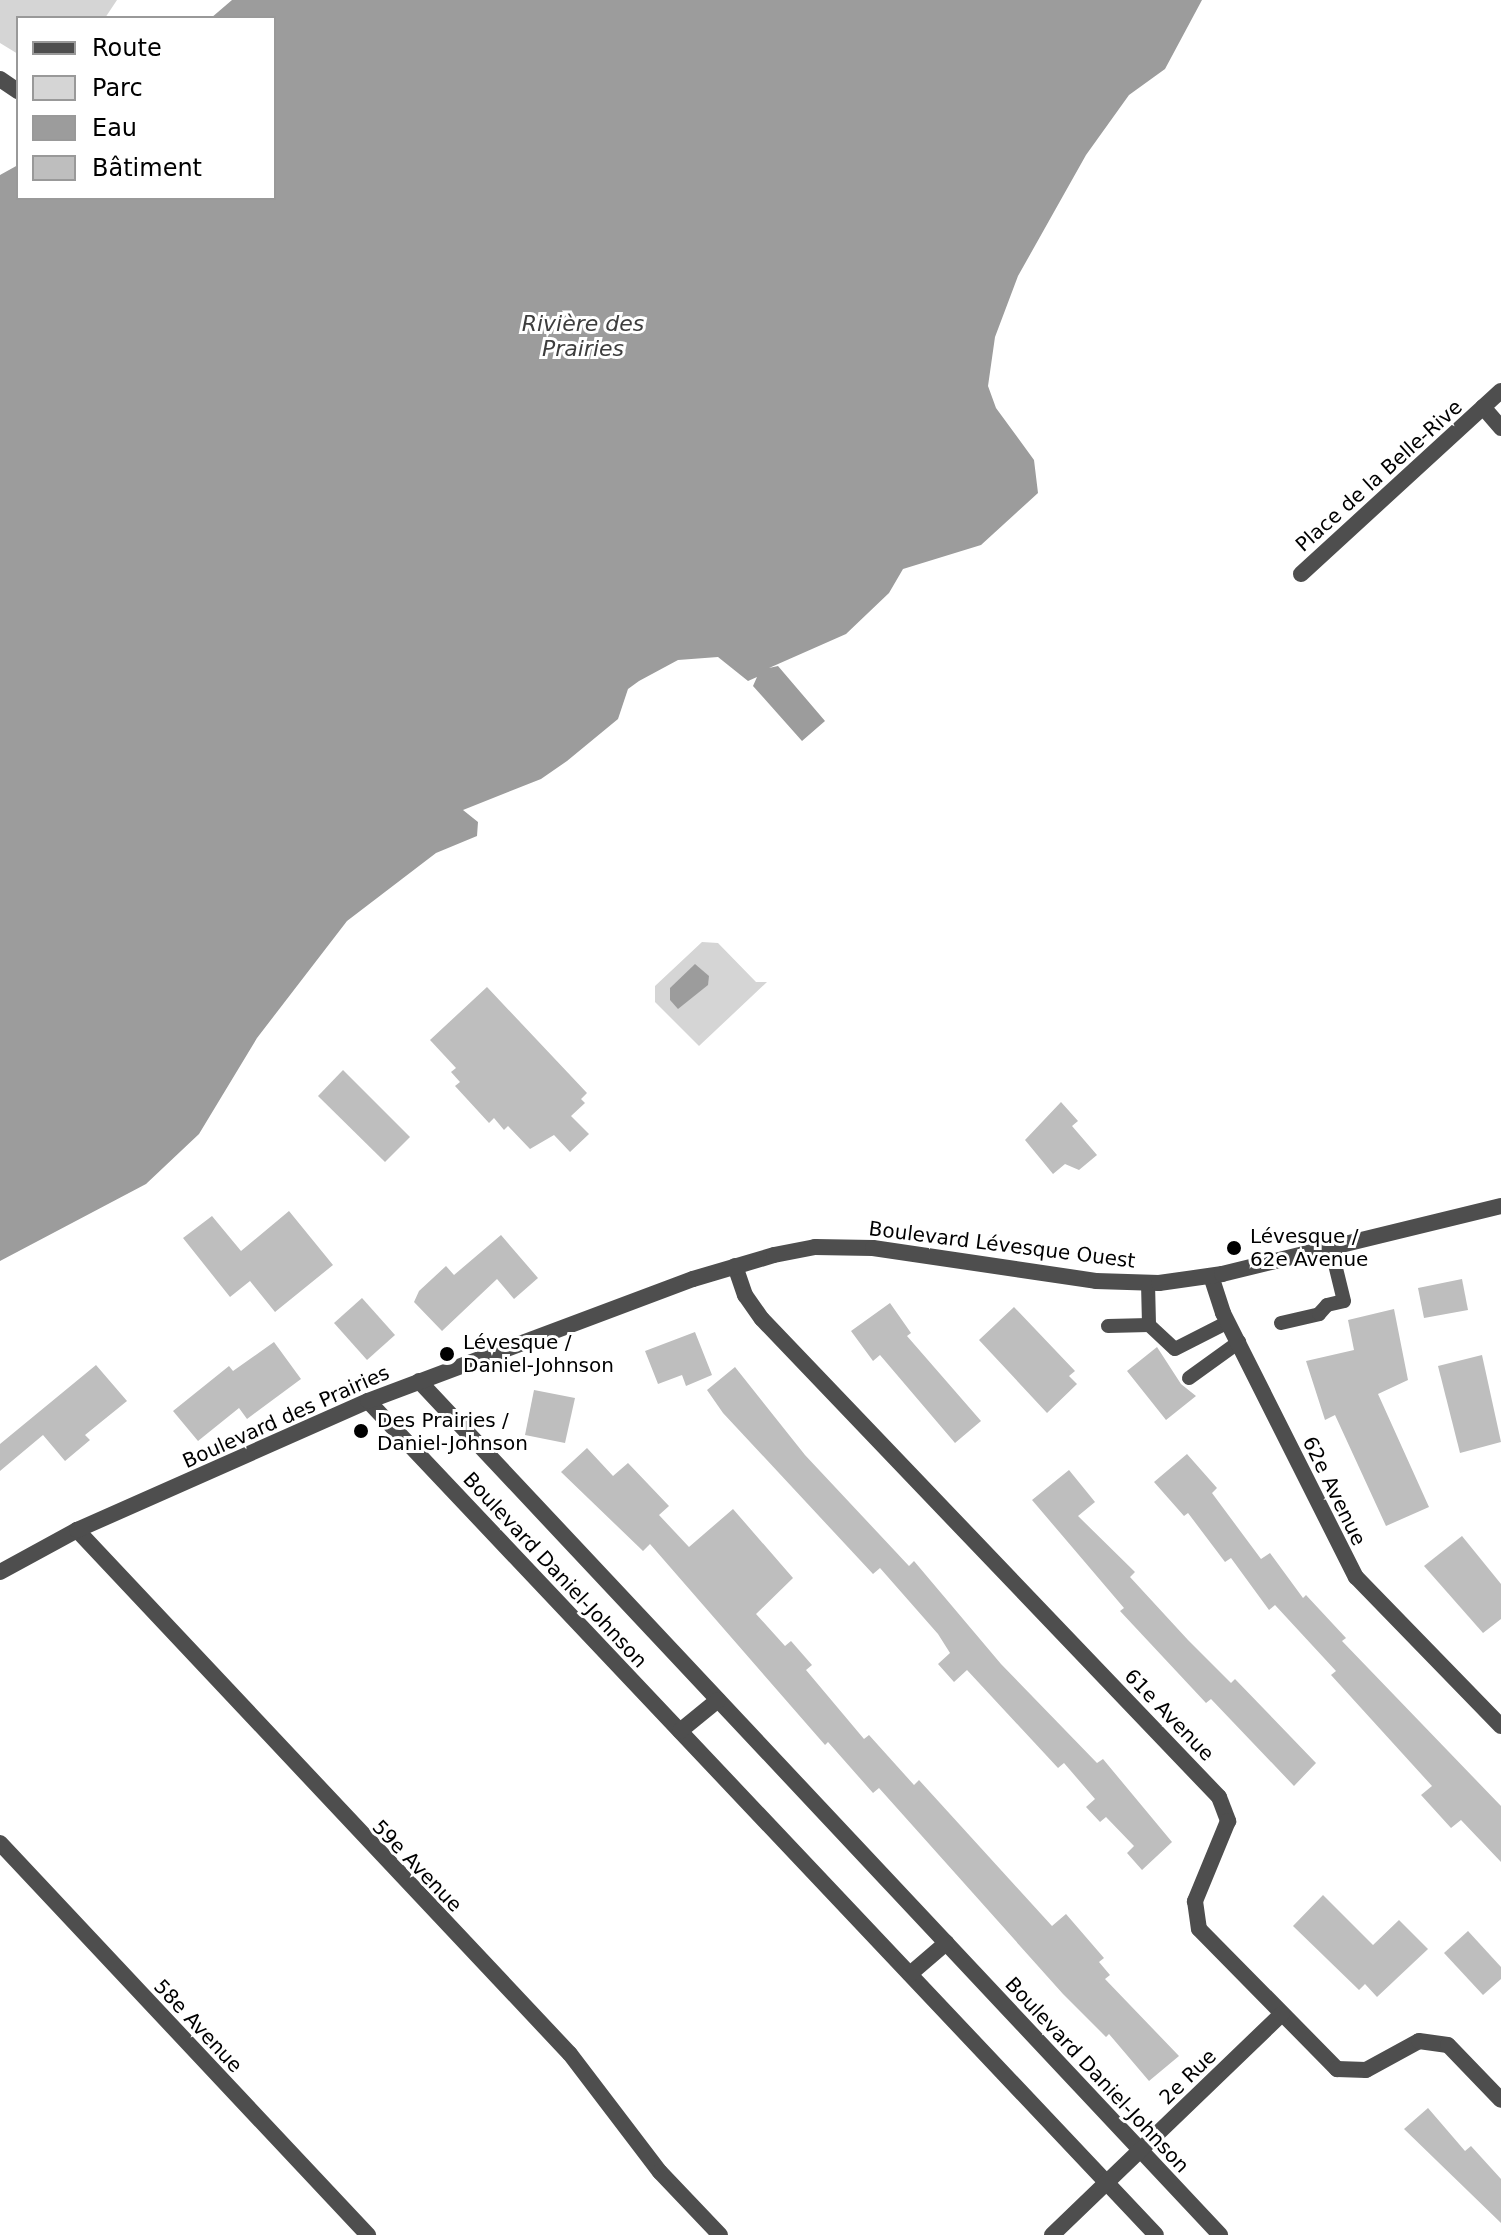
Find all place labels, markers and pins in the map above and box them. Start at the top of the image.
place label: Lévesque / 62e Avenue [1250,1224,1368,1271]
marker: Lévesque / 62e Avenue [1225,1239,1243,1257]
place label: Lévesque / Daniel-Johnson [463,1330,614,1377]
marker: Lévesque / Daniel-Johnson [438,1345,456,1363]
place label: Des Prairies / Daniel-Johnson [377,1408,528,1455]
marker: Des Prairies / Daniel-Johnson [352,1422,370,1440]

